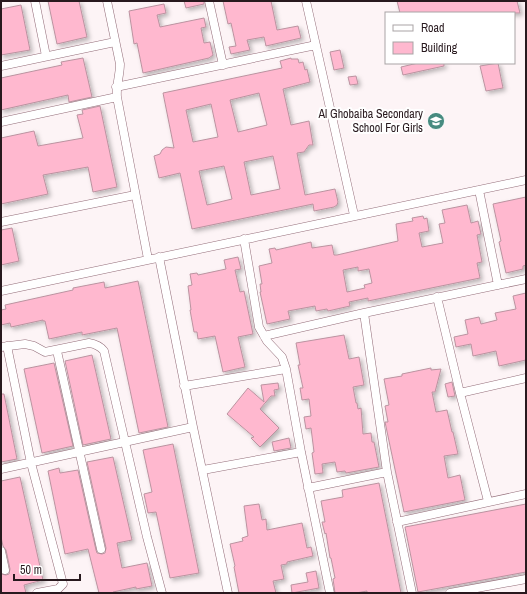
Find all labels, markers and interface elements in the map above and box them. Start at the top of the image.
legend [385,12,515,64]
text: Road [421,20,445,36]
text: Building [421,40,458,56]
place label: Al Ghobaiba Secondary School For Girls [318,106,423,136]
school or university icon: Al Ghobaiba Secondary School For Girls [426,111,446,131]
scale bar [14,556,80,582]
text: 50 m [20,562,42,578]

